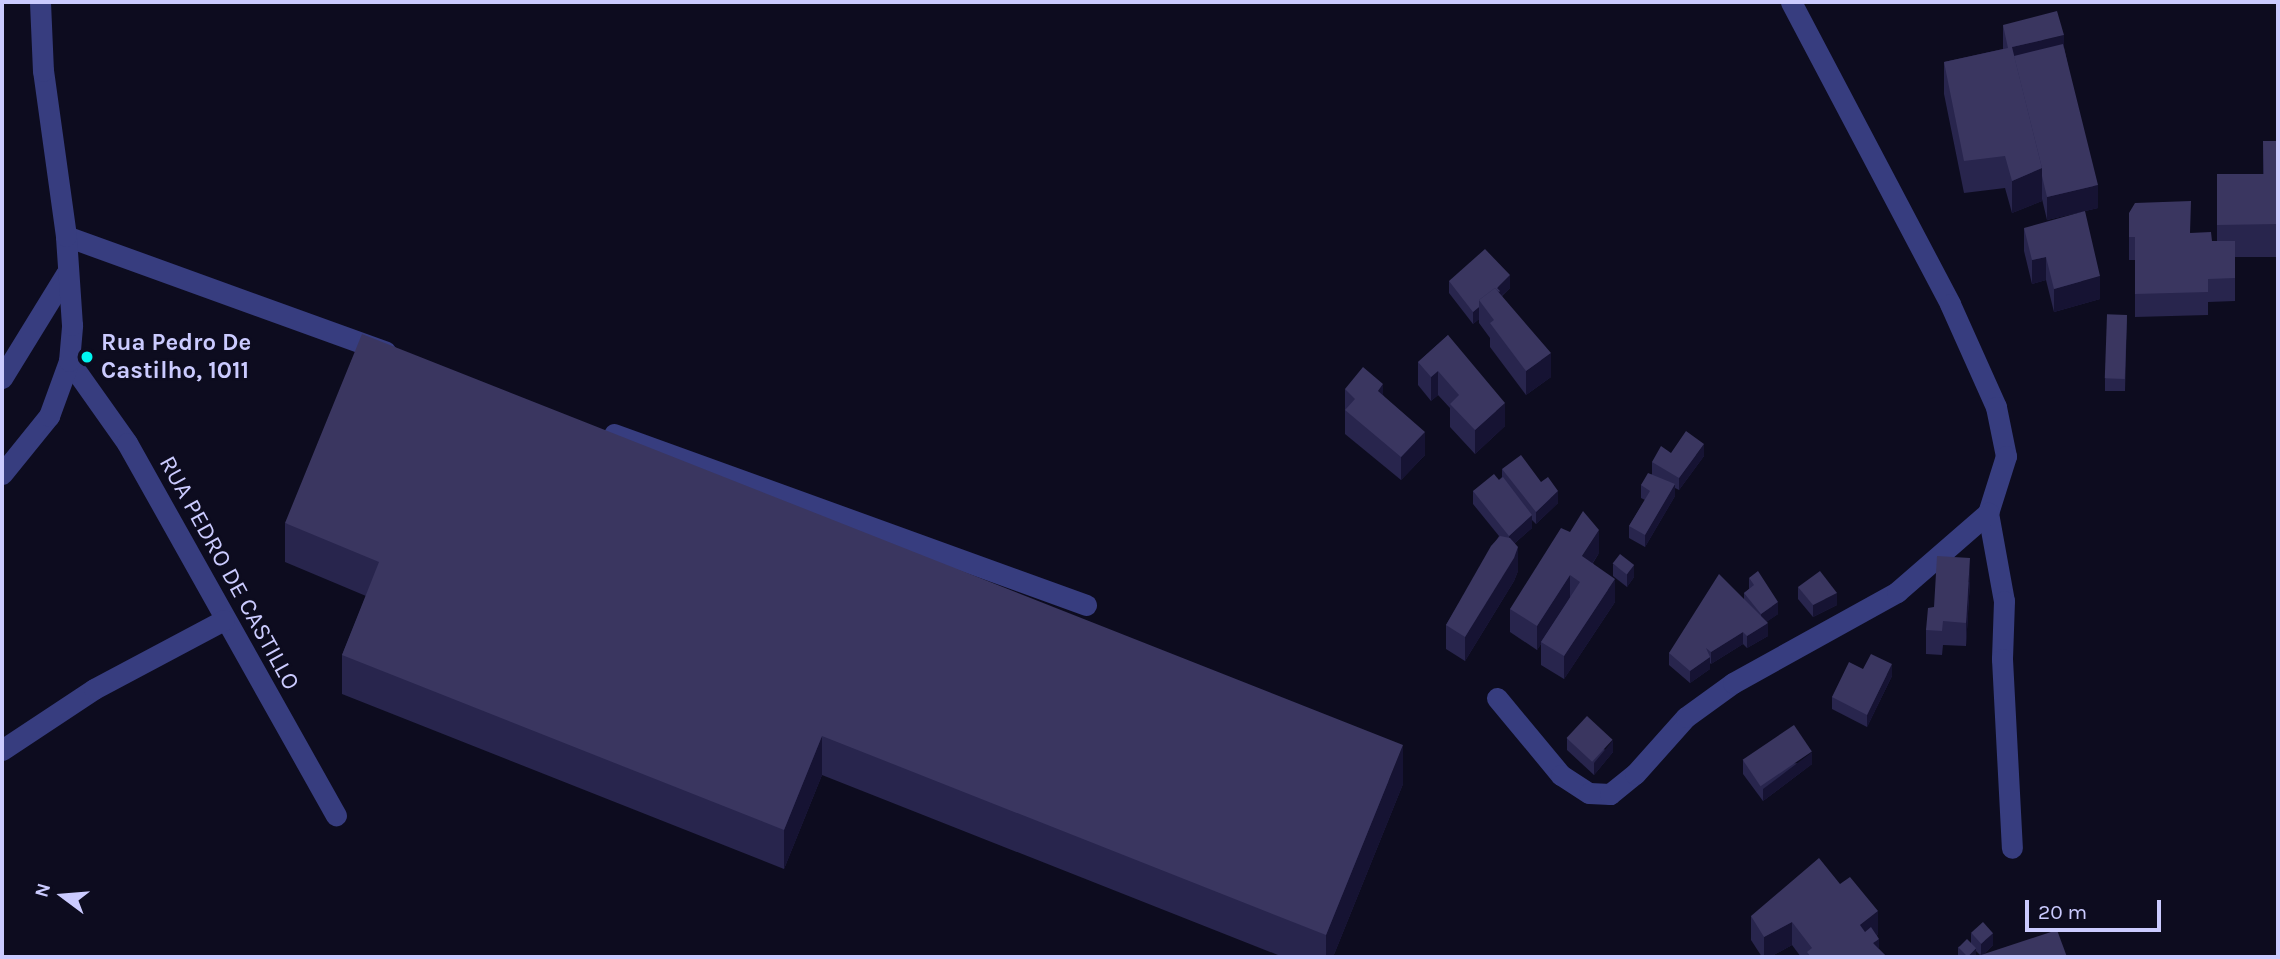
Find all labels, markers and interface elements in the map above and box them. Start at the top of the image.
place label: Rua Pedro De Castilho, 1011 [101,329,251,385]
marker: Rua Pedro De Castilho, 1011 [79,349,95,365]
street label: RUA PEDRO DE CASTILLO [153,451,305,695]
north arrow [28,861,98,931]
text: N [30,881,55,900]
scale bar [2028,886,2164,930]
text: 20 m [2038,900,2087,924]

